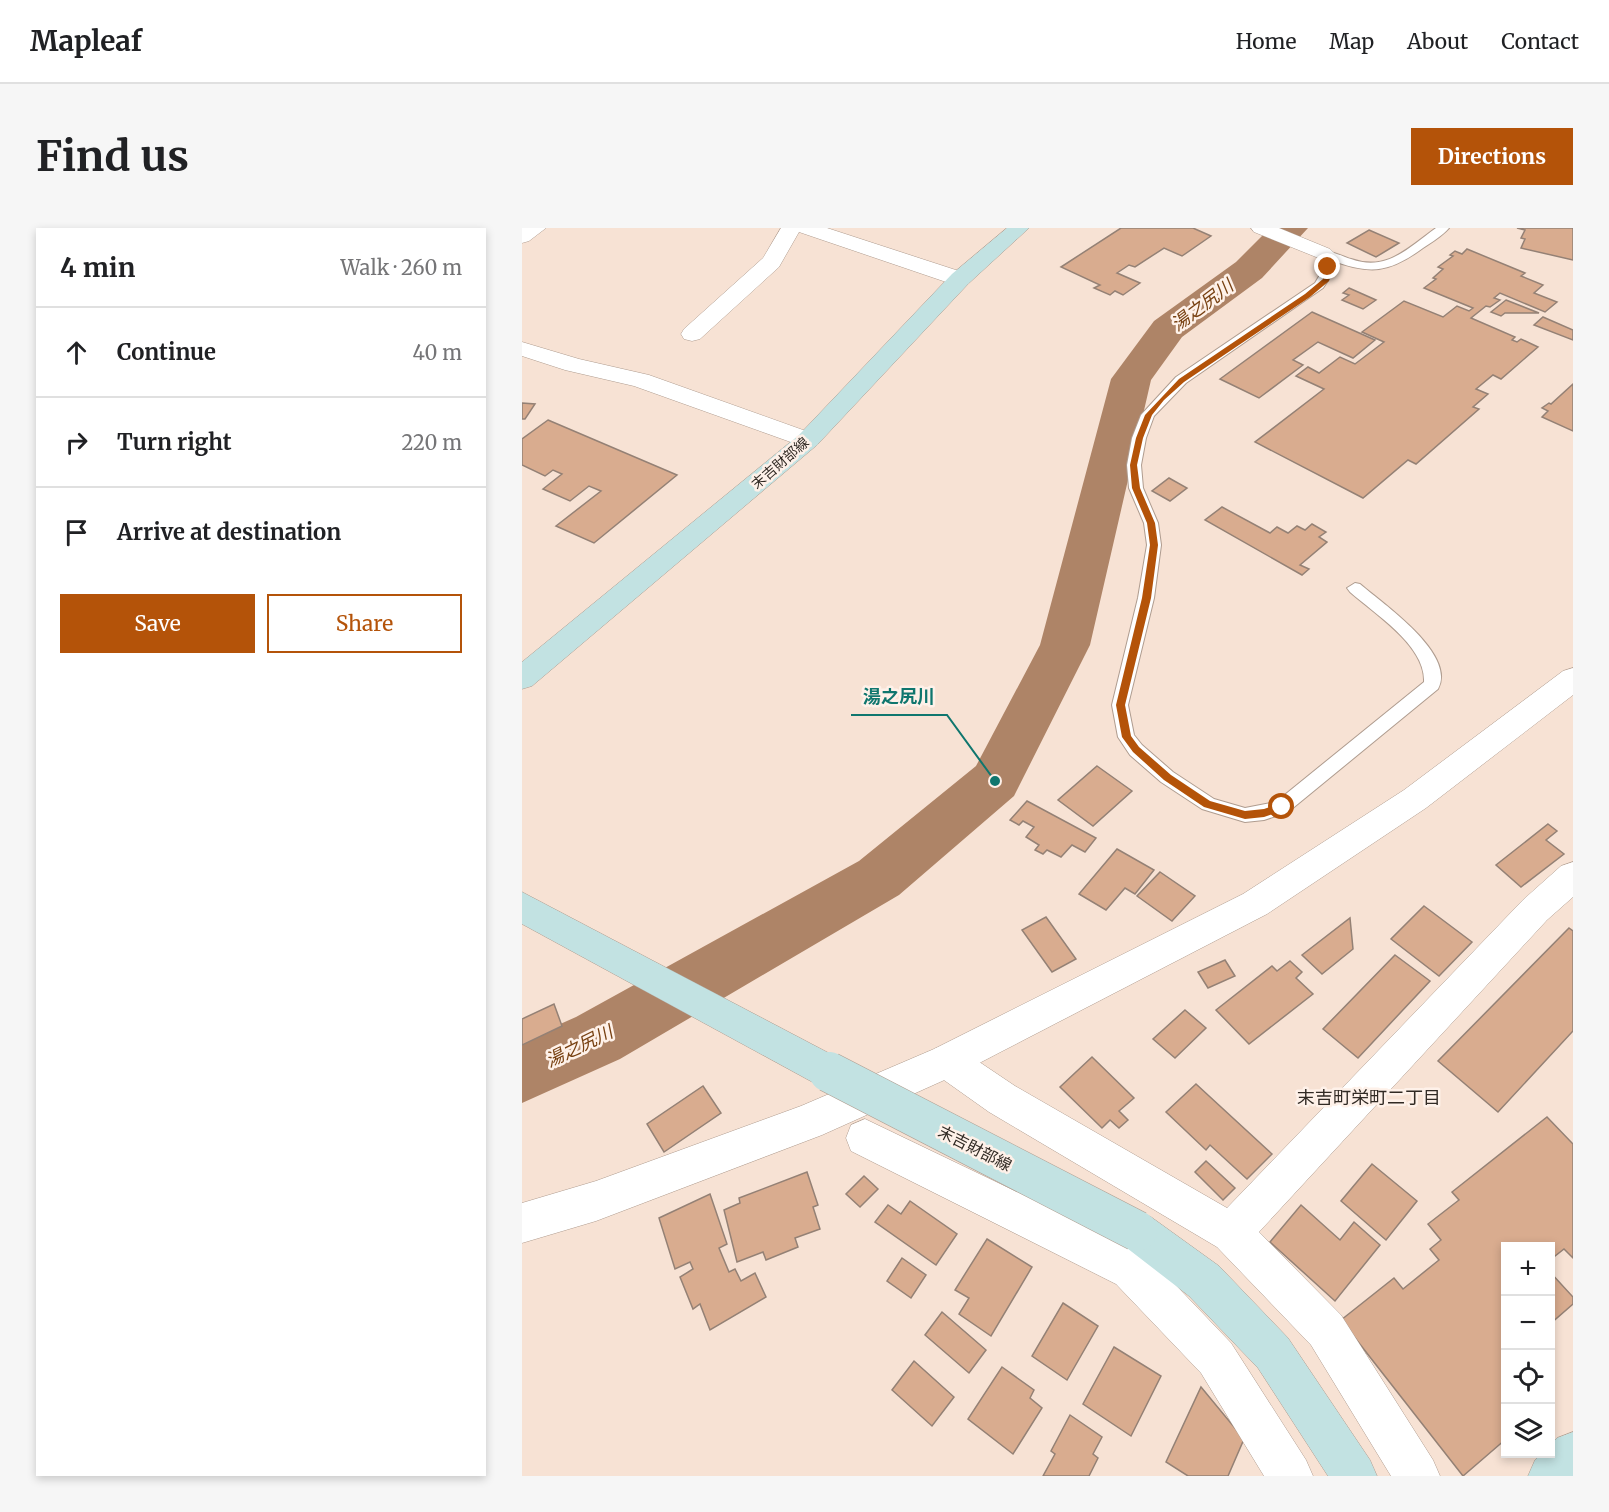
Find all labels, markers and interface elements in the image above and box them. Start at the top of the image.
text: Mapleaf [30,23,142,59]
text: Home [1236,28,1296,55]
text: Map [1329,28,1374,55]
text: About [1407,28,1468,55]
text: Contact [1501,28,1579,55]
button: Directions [1411,128,1573,185]
text: Find us [36,130,189,182]
text: 4 min [60,251,135,284]
route end [1314,253,1340,279]
text: Walk · 260 m [340,255,462,280]
water label: 湯之尻川 [1166,273,1239,336]
icon: ahead [60,336,93,369]
text: Continue [117,338,216,366]
text: 40 m [412,340,462,365]
icon: right [60,426,93,459]
text: Turn right [117,428,231,456]
text: 220 m [402,430,462,455]
street label: 末吉財部線 [748,433,812,493]
icon: arrive [60,516,93,549]
text: Arrive at destination [117,518,341,546]
button: Save [60,594,255,653]
button: Share [267,594,462,653]
callout: 湯之尻川 [851,679,947,715]
text: 湯之尻川 [863,685,935,708]
route start [1268,793,1294,819]
water label: 湯之尻川 [542,1019,618,1072]
district label: 末吉町栄町二丁目 [1297,1086,1441,1109]
street label: 末吉財部線 [935,1121,1015,1175]
map controls [1501,1242,1555,1458]
button: + [1501,1242,1555,1296]
button: − [1501,1296,1555,1350]
button: locate [1501,1350,1555,1404]
button: layers [1501,1404,1555,1458]

